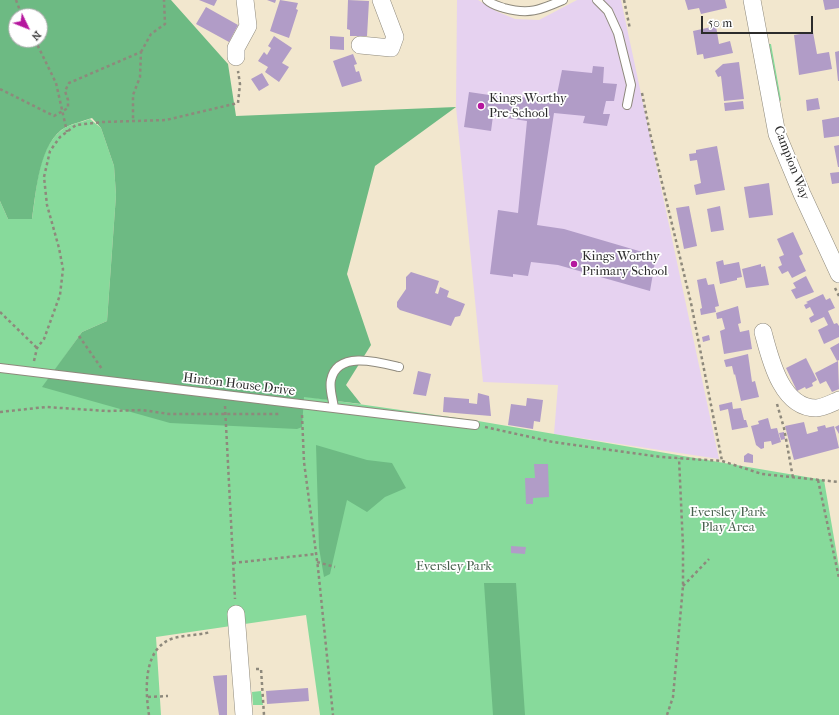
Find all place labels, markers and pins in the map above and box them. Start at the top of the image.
place label: Kings Worthy Pre-School [489,91,567,122]
marker: Kings Worthy Pre-School [476,101,486,111]
place label: Kings Worthy Primary School [582,249,668,280]
marker: Kings Worthy Primary School [569,259,579,269]

